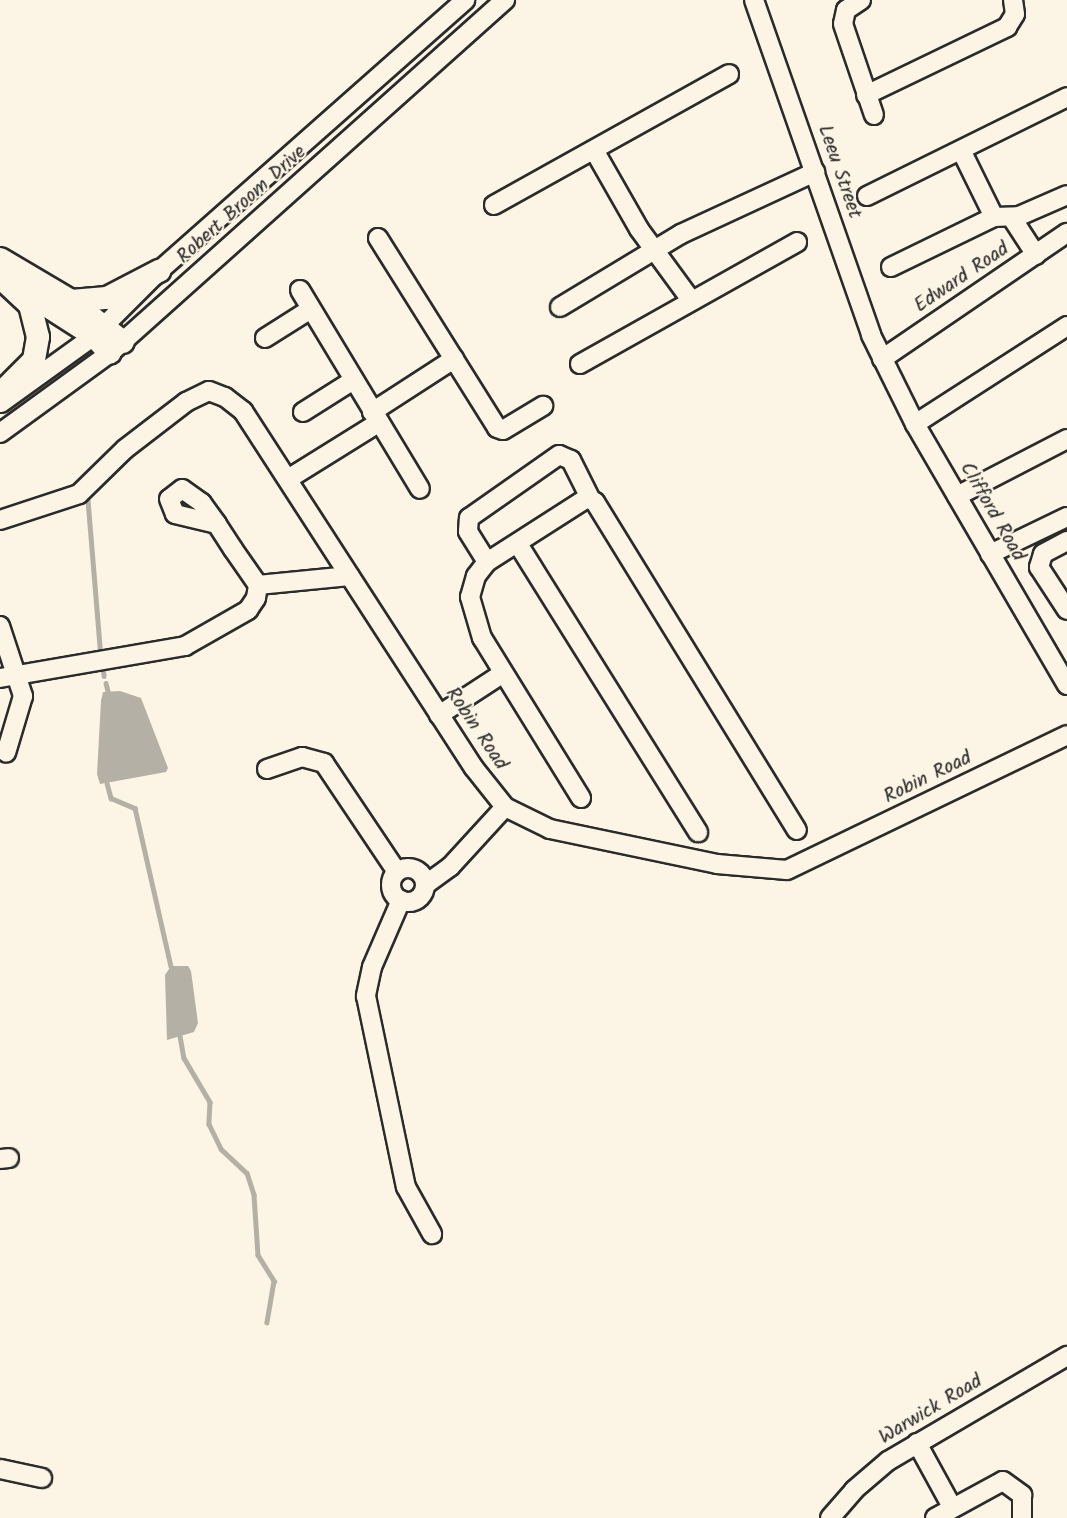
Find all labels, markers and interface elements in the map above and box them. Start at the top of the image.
street label: Leeu Street [812,122,866,222]
street label: Robert Broom Drive [172,141,312,269]
street label: Edward Road [910,238,1014,318]
street label: Clifford Road [954,458,1030,566]
street label: Robin Road [440,683,512,775]
street label: Robin Road [880,746,976,810]
street label: Warwick Road [875,1370,987,1450]

